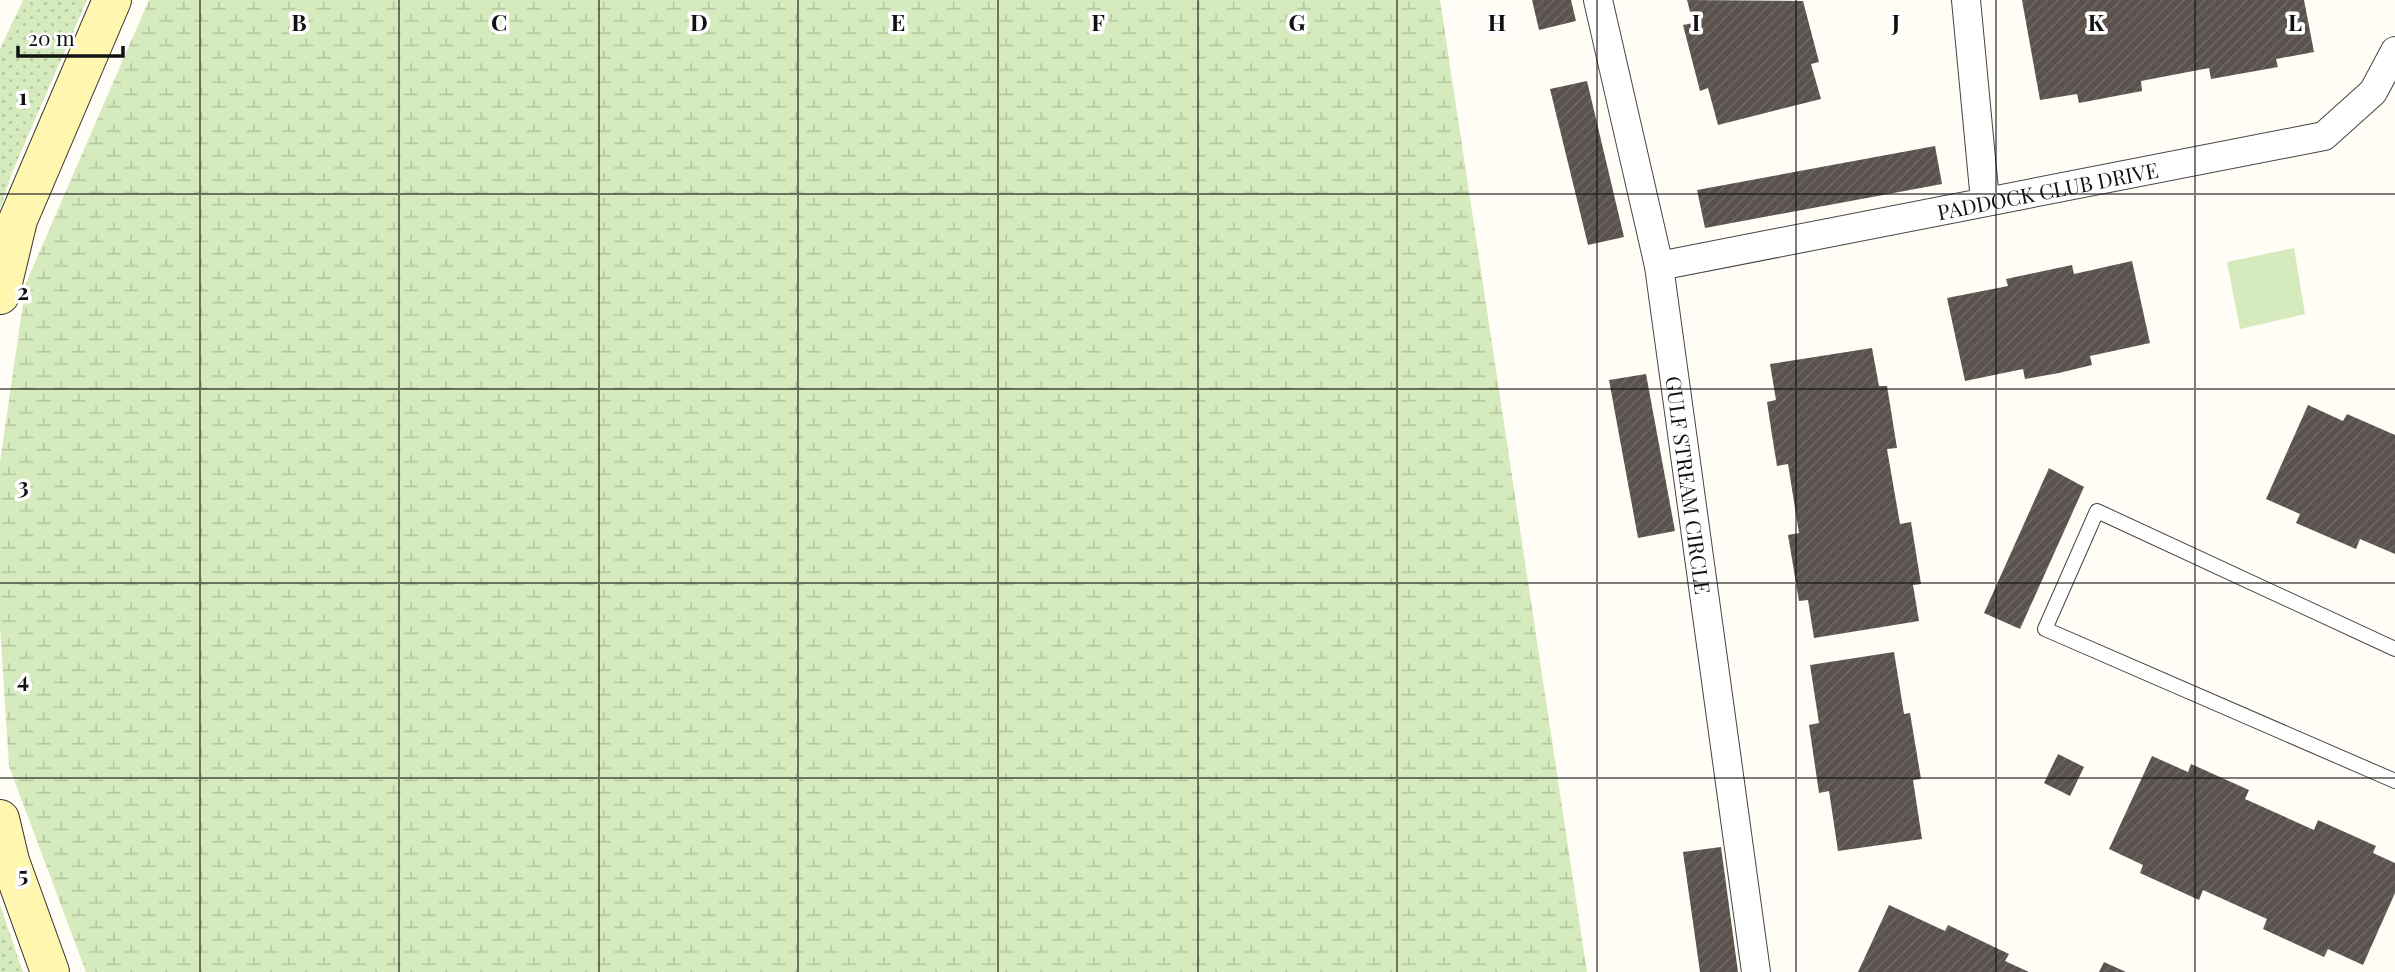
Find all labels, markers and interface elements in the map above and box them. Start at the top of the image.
text: B [291,6,307,37]
text: C [491,6,507,37]
text: D [690,6,708,37]
text: E [891,6,905,37]
text: F [1091,6,1105,37]
text: G [1289,6,1306,37]
text: H [1488,6,1506,37]
text: I [1692,6,1700,37]
text: J [1891,6,1900,37]
text: K [2088,6,2105,37]
text: L [2288,6,2302,37]
scale bar [18,14,122,58]
text: 20 m [28,23,75,51]
text: 1 [19,80,28,111]
street label: PADDOCK CLUB DRIVE [1935,155,2161,225]
text: 2 [17,275,29,306]
street label: GULF STREAM CIRCLE [1660,374,1718,596]
text: 3 [17,469,29,500]
text: 4 [17,663,29,694]
text: 5 [18,858,28,889]

